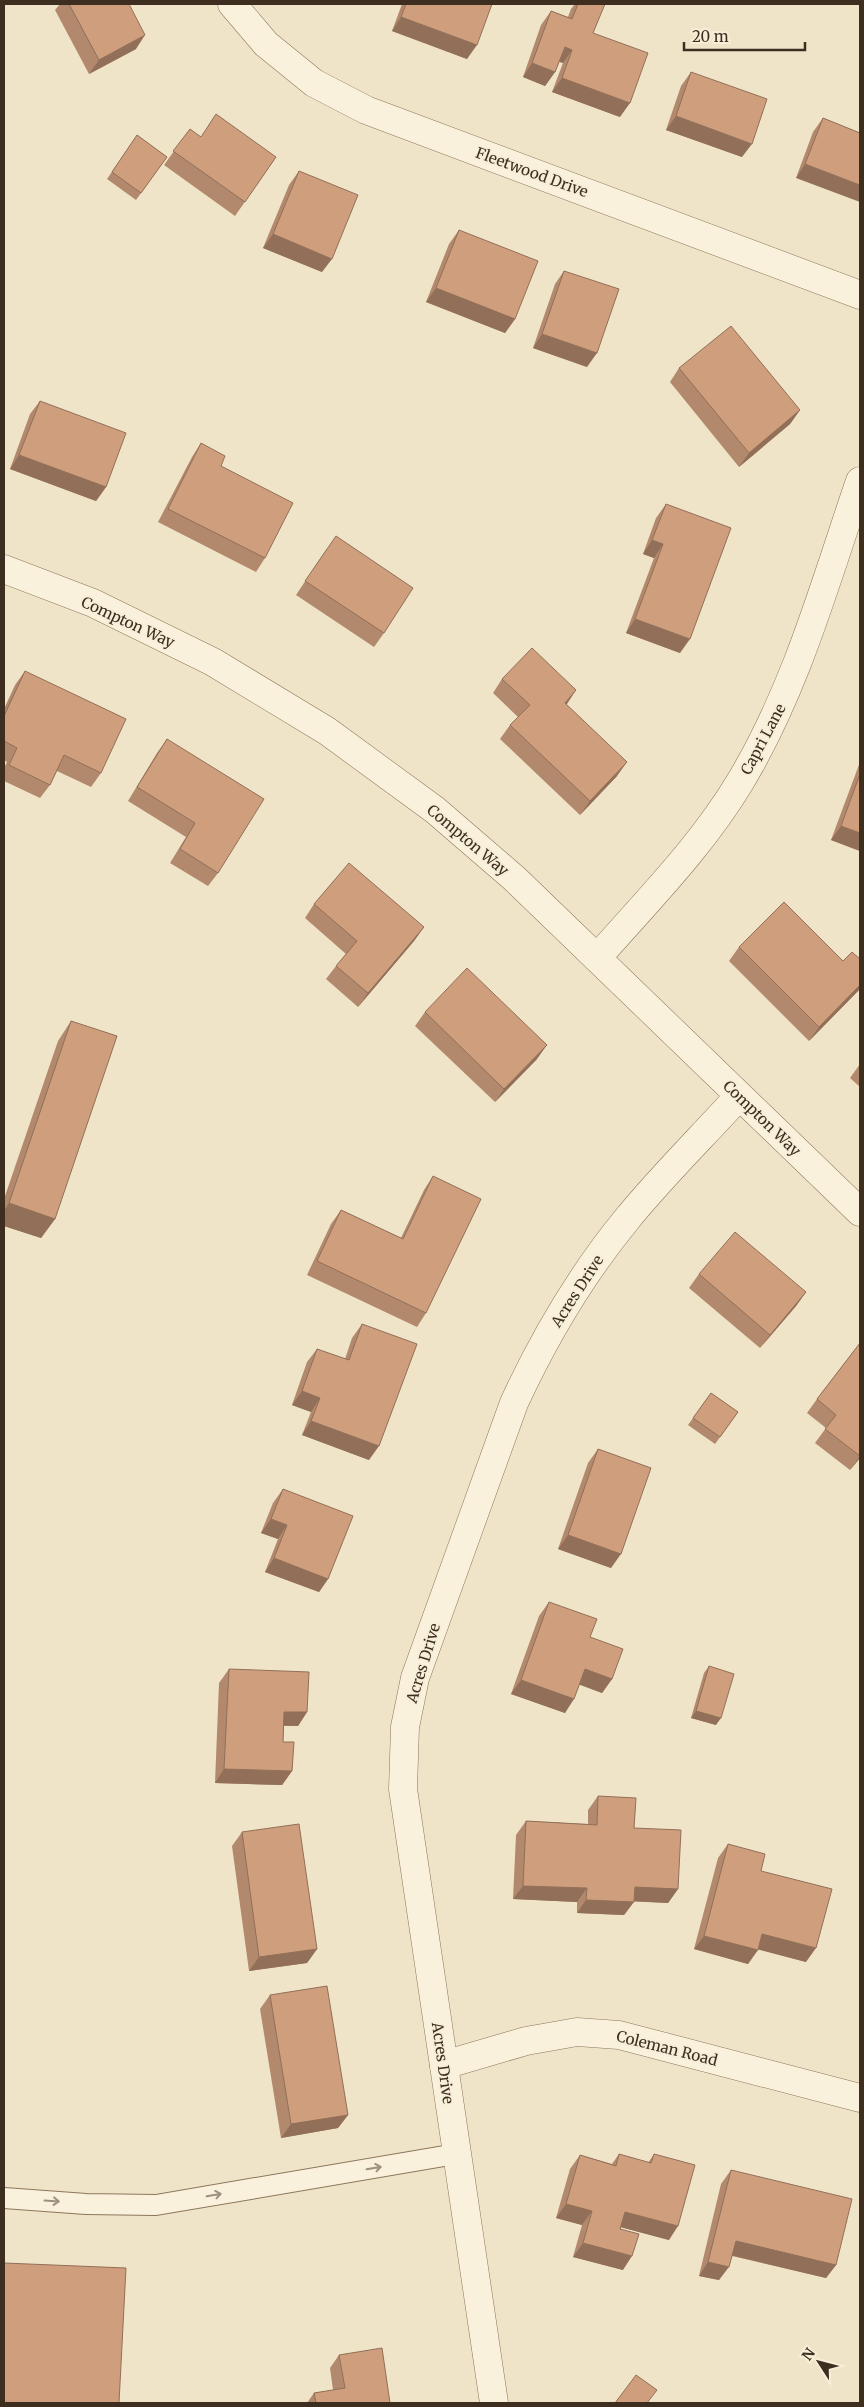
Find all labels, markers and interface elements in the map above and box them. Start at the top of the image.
scale bar [684,20,805,52]
text: 20 m [692,27,729,46]
street label: Fleetwood Drive [473,143,591,201]
street label: Compton Way [78,592,178,652]
street label: Capri Lane [736,700,790,778]
street label: Compton Way [423,800,513,880]
street label: Compton Way [719,1076,805,1160]
street label: Acres Drive [546,1251,607,1331]
street label: Acres Drive [402,1621,444,1706]
street label: Acres Drive [428,2020,458,2105]
street label: Coleman Road [614,2026,720,2070]
one-way arrow [366,2162,382,2172]
one-way arrow [206,2189,222,2199]
one-way arrow [44,2197,60,2206]
north arrow [794,2337,844,2387]
text: N [798,2345,819,2364]

